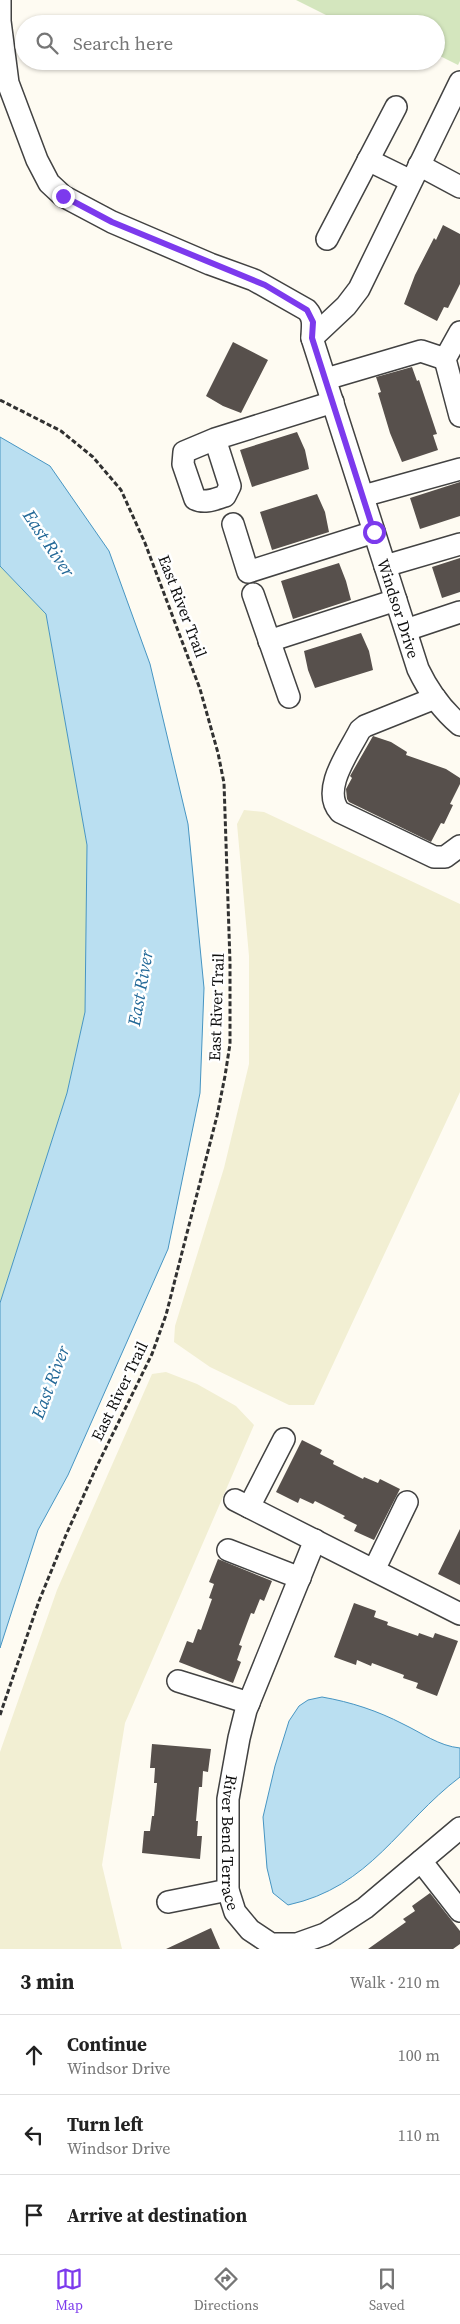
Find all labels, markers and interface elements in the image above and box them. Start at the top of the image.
search box [15,15,445,70]
icon: search [33,29,61,57]
text: Search here [73,30,173,56]
route end [52,185,75,208]
water label: East River [17,504,81,582]
route start [363,521,386,544]
street label: East River Trail [153,552,213,661]
street label: Windsor Drive [372,556,425,661]
water label: East River [121,947,159,1029]
street label: East River Trail [203,952,229,1061]
street label: East River Trail [85,1337,153,1444]
water label: East River [24,1341,76,1423]
street label: River Bend Terrace [216,1773,245,1913]
text: 3 min [20,1967,75,1996]
text: Walk · 210 m [350,1971,440,1993]
text: Continue [67,2031,147,2057]
icon: ahead [20,2041,48,2069]
text: 100 m [398,2044,440,2066]
text: Windsor Drive [67,2057,170,2079]
text: Turn left [67,2111,143,2137]
icon: left [20,2121,48,2149]
text: 110 m [398,2124,440,2146]
text: Windsor Drive [67,2137,170,2159]
icon: arrive [20,2201,48,2229]
text: Arrive at destination [67,2202,247,2228]
tab: Map [55,2265,83,2315]
tab: Directions [194,2265,258,2315]
tab: Saved [369,2265,405,2315]

